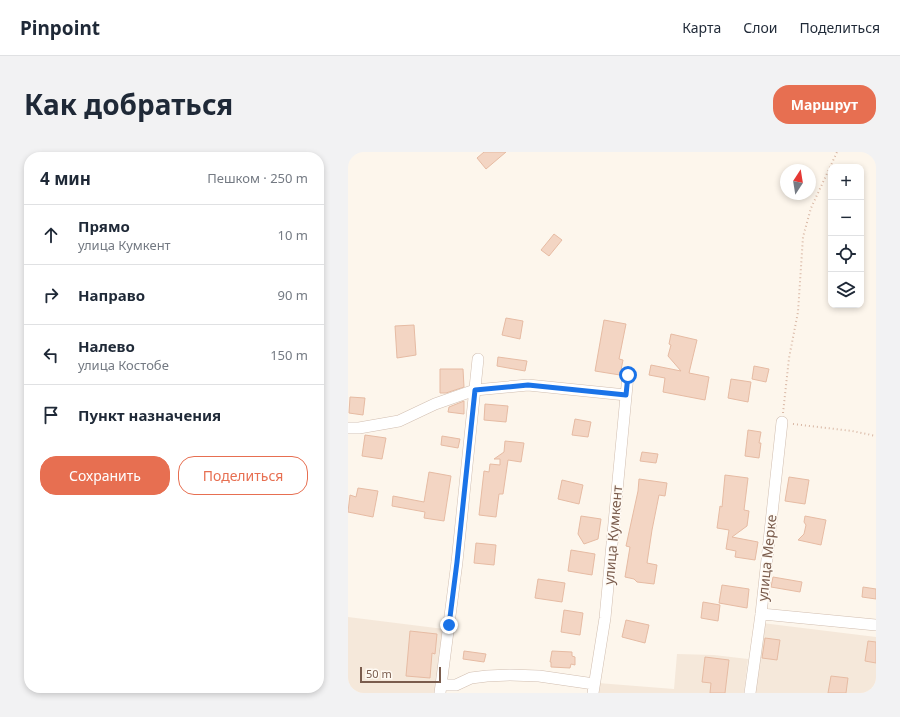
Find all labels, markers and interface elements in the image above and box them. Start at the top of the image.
text: Pinpoint [20,15,100,41]
text: Карта [682,18,721,37]
text: Слои [743,18,777,37]
text: Поделиться [799,18,880,37]
text: Как добраться [24,85,233,123]
button: Маршрут [773,85,876,124]
north arrow [780,164,816,200]
map controls [828,164,864,308]
button: + [828,164,864,200]
text: 4 мин [40,167,91,190]
text: Пешком · 250 m [207,169,308,187]
button: − [828,200,864,236]
text: Прямо [78,216,130,236]
icon: ahead [40,224,62,246]
text: 10 m [278,226,308,244]
text: улица Кумкент [78,236,171,254]
button: locate [828,236,864,272]
button: layers [828,272,864,308]
icon: right [40,284,62,306]
text: Направо [78,285,145,305]
text: 90 m [278,286,308,304]
text: Налево [78,336,135,356]
icon: left [40,344,62,366]
text: 150 m [270,346,308,364]
text: улица Костобе [78,356,169,374]
route start [619,366,637,384]
icon: arrive [40,404,62,426]
text: Пункт назначения [78,405,221,425]
button: Сохранить [40,456,170,495]
button: Поделиться [178,456,308,495]
street label: улица Кумкент [599,484,626,585]
street label: улица Мерке [753,513,781,602]
route end [440,616,458,634]
scale bar [360,665,441,684]
text: 50 m [366,666,392,681]

